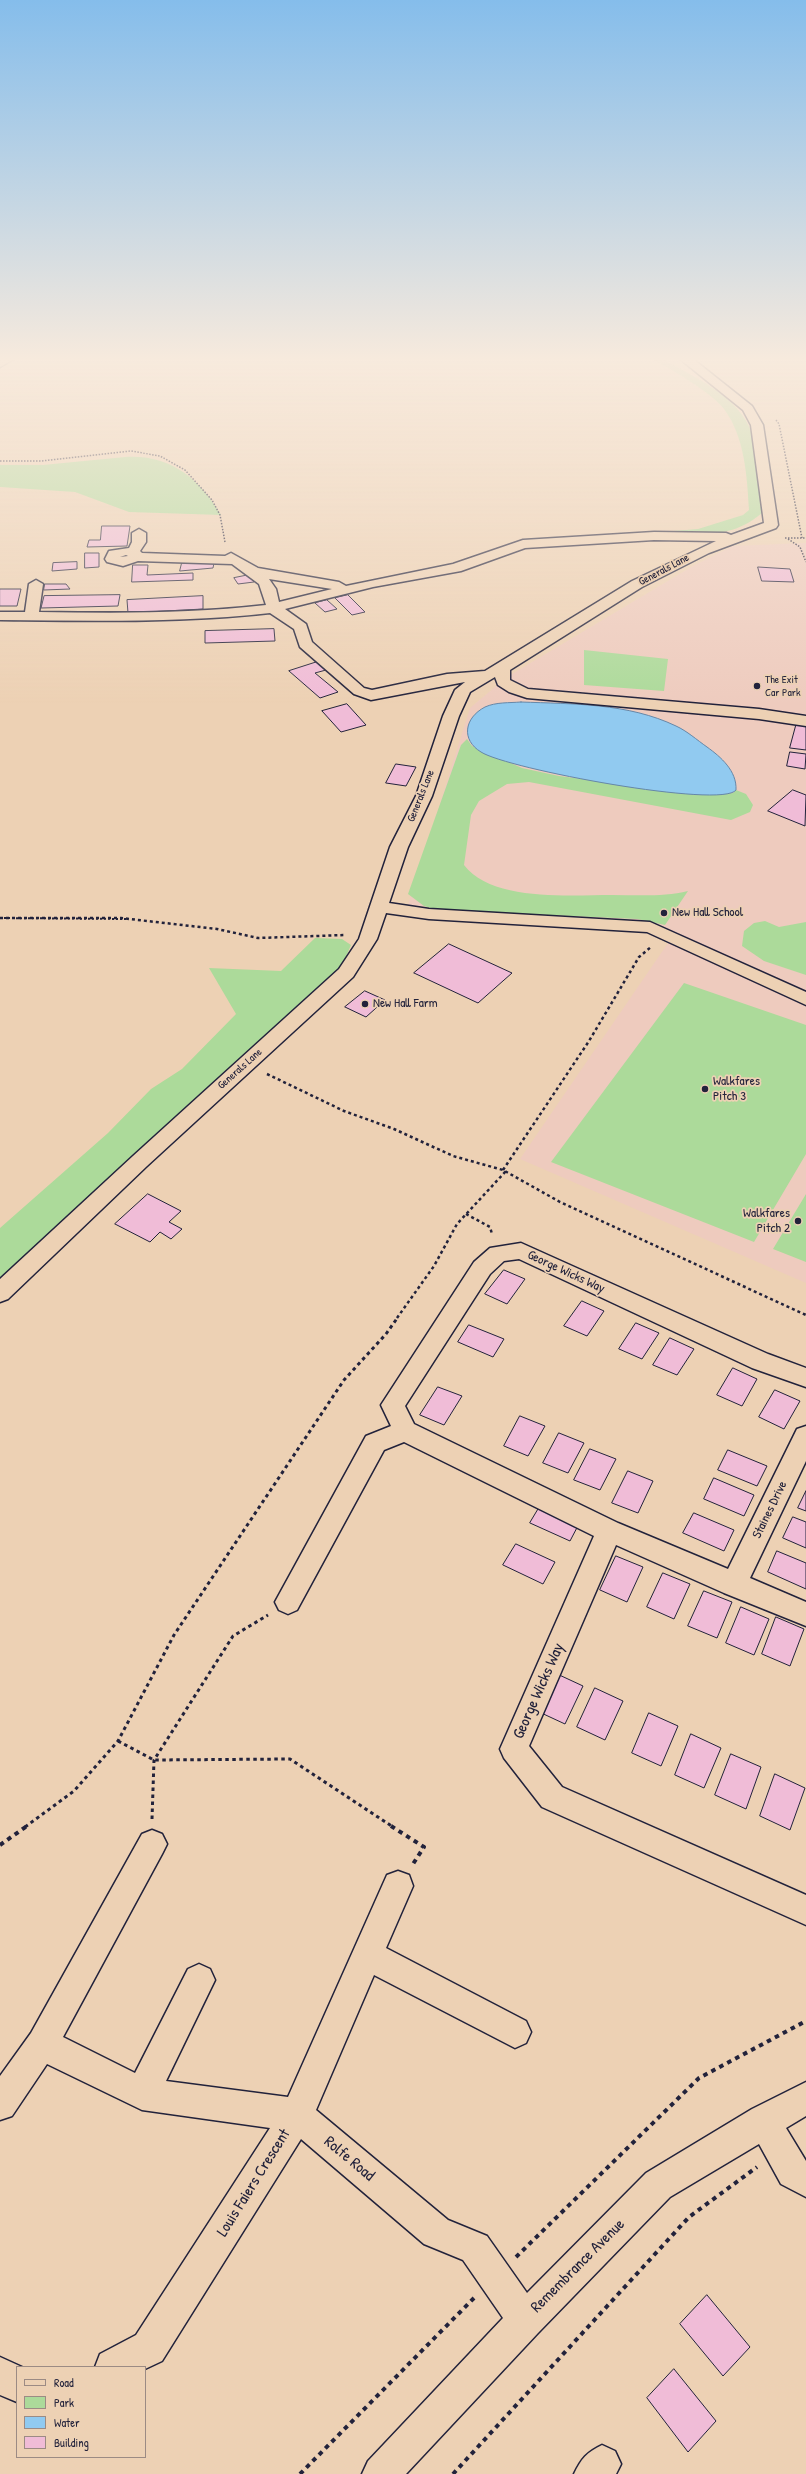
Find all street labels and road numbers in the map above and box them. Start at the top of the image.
street label: Generals Lane [637,551,691,589]
street label: Generals Lane [405,768,437,824]
street label: Generals Lane [215,1046,265,1092]
street label: George Wicks Way [525,1247,607,1297]
street label: Staines Drive [749,1479,791,1541]
street label: George Wicks Way [509,1640,569,1742]
street label: Louis Faiers Crescent [213,2126,295,2240]
street label: Rolfe Road [320,2132,378,2186]
street label: Remembrance Avenue [527,2215,629,2317]

